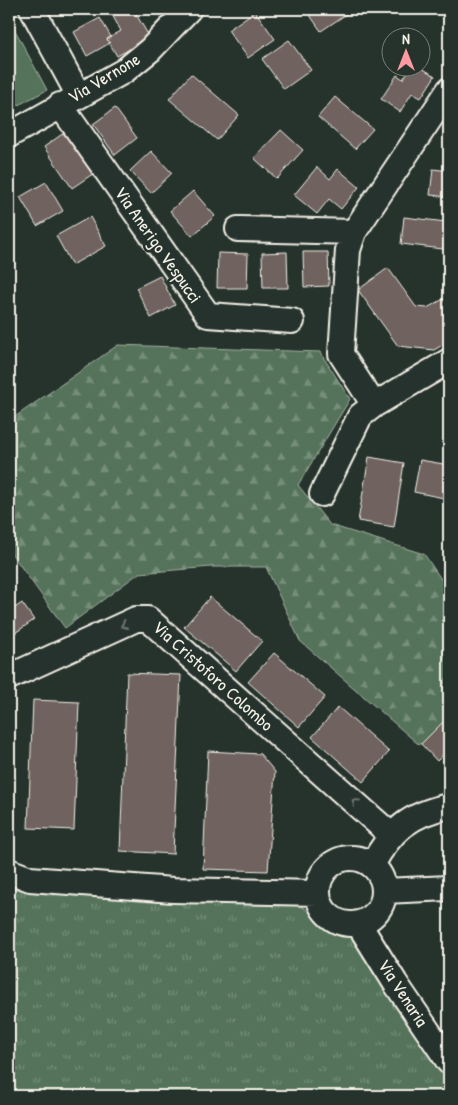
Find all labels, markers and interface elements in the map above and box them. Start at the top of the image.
north arrow [380,28,430,78]
text: N [402,29,410,48]
street label: Via Vernone [63,46,145,109]
street label: Via Anerigo Vespucci [109,181,208,308]
street label: Via Cristoforo Colombo [148,615,279,737]
one-way arrow [120,619,129,630]
one-way arrow [351,799,360,808]
street label: Via Venaria [372,954,435,1031]

